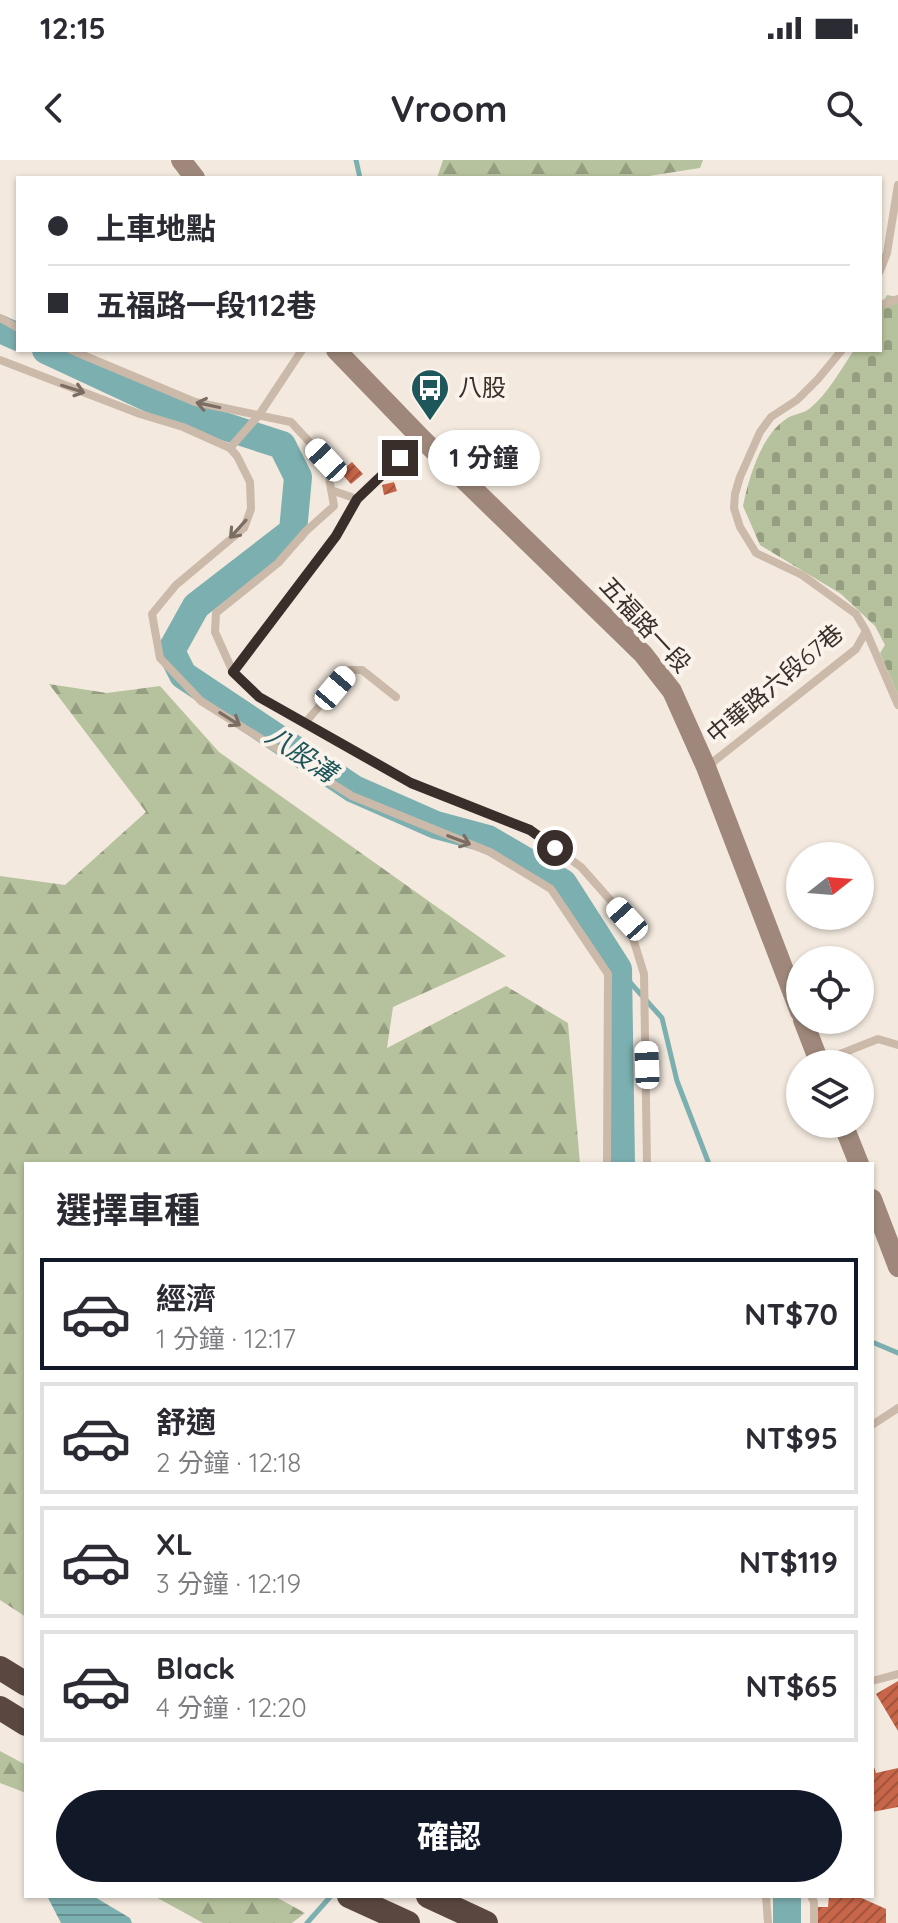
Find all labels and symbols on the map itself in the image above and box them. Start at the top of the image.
bus stop icon: 八股 [409,367,451,422]
place label: 八股 [458,372,506,402]
one-way arrow [60,382,85,397]
one-way arrow [195,397,221,412]
callout: 1 分鐘 [428,430,540,486]
car [301,434,351,486]
route end [382,440,418,476]
one-way arrow [229,519,247,539]
street label: 五福路一段 [594,570,698,678]
street label: 中華路六段67巷 [700,617,849,749]
car [310,662,360,714]
one-way arrow [218,712,241,728]
water label: 八股溝 [260,718,346,791]
route start [537,830,573,866]
one-way arrow [446,834,471,848]
north arrow [786,842,874,930]
car [602,893,652,945]
car [634,1041,660,1089]

